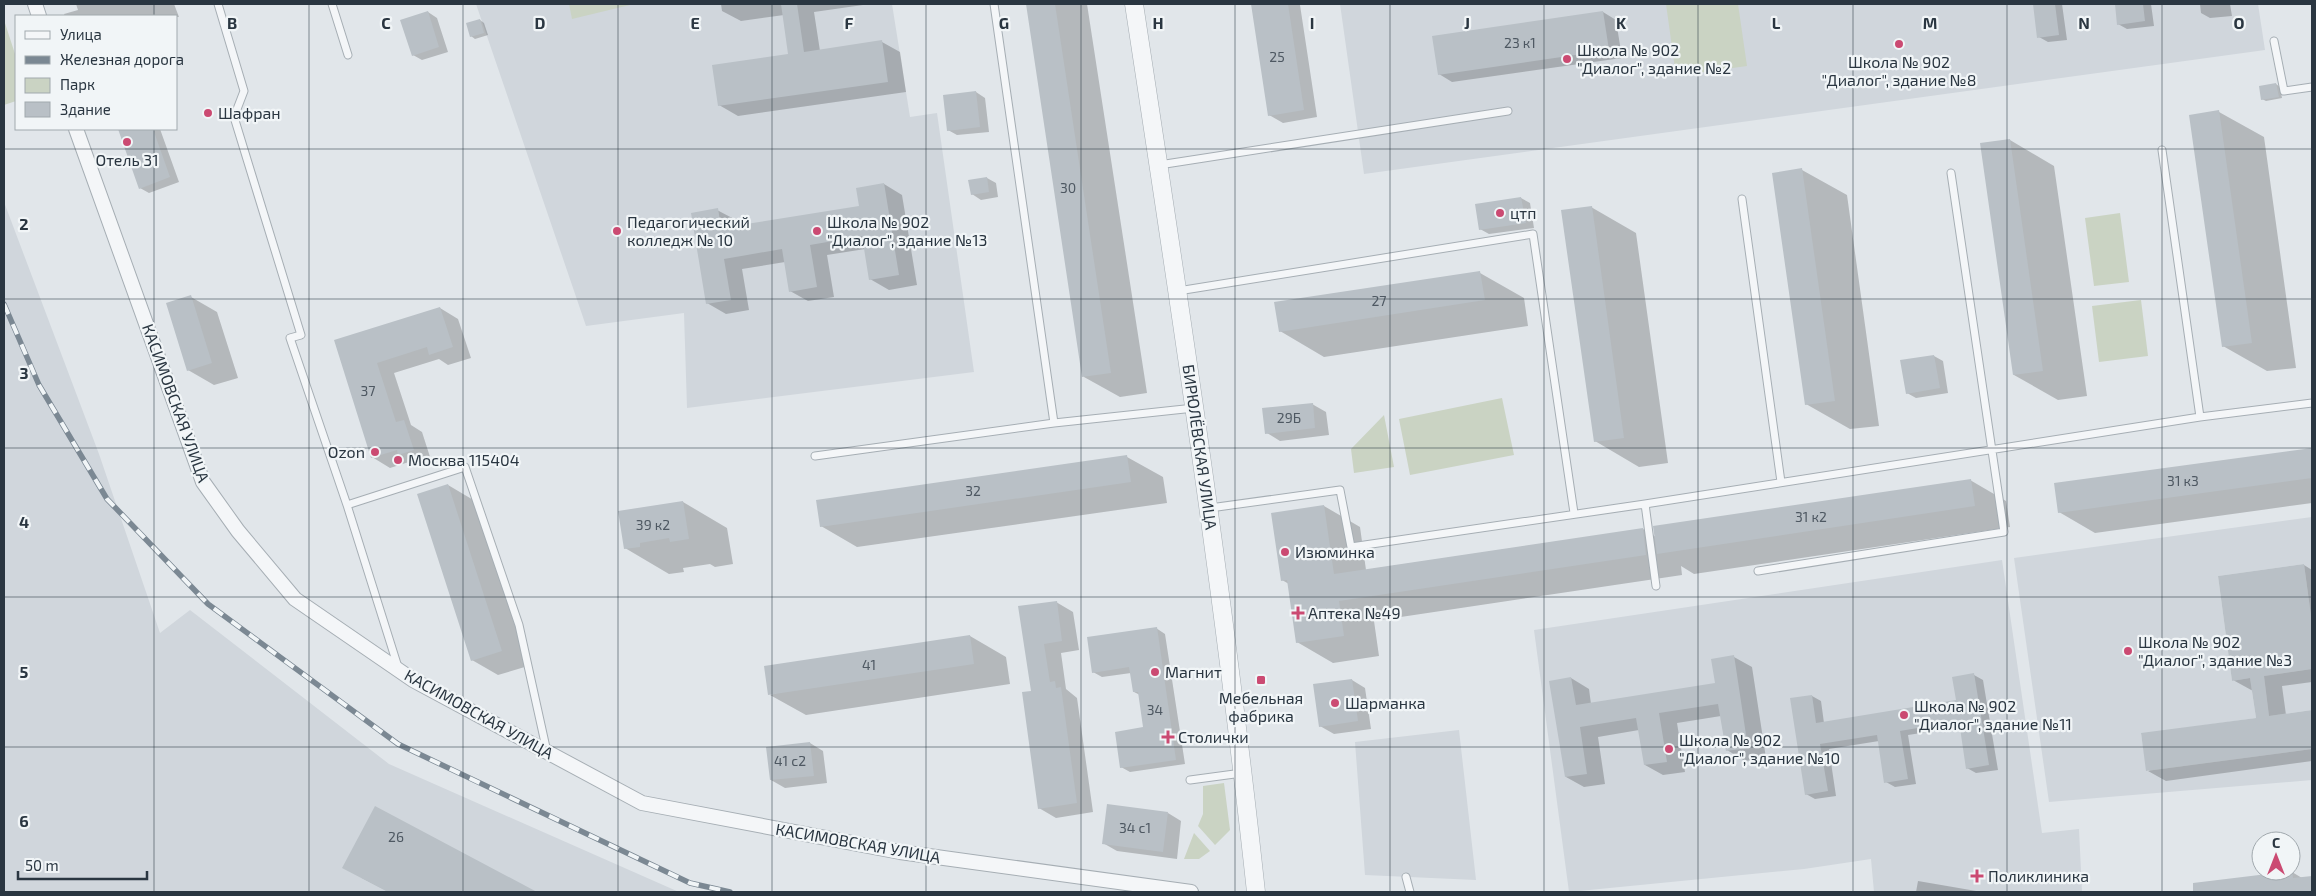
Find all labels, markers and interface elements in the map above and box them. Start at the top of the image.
text: B [227,13,237,32]
text: C [381,13,391,32]
text: D [535,13,546,32]
text: E [690,13,700,32]
text: F [845,13,854,32]
text: G [999,13,1009,32]
text: H [1152,13,1164,32]
text: I [1310,13,1314,32]
text: J [1464,13,1470,32]
text: K [1616,13,1627,32]
text: L [1772,13,1781,32]
text: M [1923,13,1937,32]
text: N [2078,13,2090,32]
text: O [2233,13,2245,32]
legend [15,15,178,130]
text: Улица [60,25,102,43]
house number: 23 к1 [1504,34,1536,51]
marker: Школа № 902 "Диалог", здание №8 [1893,38,1905,50]
place label: Школа № 902 "Диалог", здание №2 [1577,40,1731,77]
house number: 25 [1269,48,1285,65]
text: Железная дорога [60,50,184,68]
place label: Школа № 902 "Диалог", здание №8 [1822,52,1976,89]
marker: Школа № 902 "Диалог", здание №2 [1561,53,1573,65]
text: Парк [60,75,95,93]
text: Здание [60,100,111,118]
place label: Шафран [218,103,281,122]
marker: Шафран [202,107,214,119]
marker: Отель 31 [121,136,133,148]
place label: Отель 31 [95,150,159,169]
house number: 30 [1060,179,1076,196]
place label: цтп [1510,203,1536,222]
marker: цтп [1494,207,1506,219]
place label: Педагогический колледж № 10 [627,212,750,249]
place label: Школа № 902 "Диалог", здание №13 [827,212,987,249]
text: 2 [19,214,29,233]
marker: Педагогический колледж № 10 [611,225,623,237]
marker: Школа № 902 "Диалог", здание №13 [811,225,823,237]
house number: 27 [1371,292,1387,309]
street label: КАСИМОВСКАЯ УЛИЦА [139,321,214,485]
text: 3 [19,363,29,382]
street label: БИРЮЛЁВСКАЯ УЛИЦА [1179,363,1222,531]
house number: 37 [361,382,375,399]
house number: 29Б [1277,409,1301,426]
place label: Ozon [328,442,365,461]
marker: Ozon [369,446,381,458]
place label: Москва 115404 [408,450,520,469]
marker: Москва 115404 [392,454,404,466]
house number: 31 к3 [2167,472,2199,489]
house number: 32 [965,482,981,499]
house number: 31 к2 [1795,508,1827,525]
text: 4 [19,512,29,531]
house number: 39 к2 [636,516,670,533]
place label: Изюминка [1295,542,1375,561]
marker: Изюминка [1279,546,1291,558]
place label: Аптека №49 [1308,603,1401,622]
marker: Аптека №49 [1292,607,1304,619]
place label: Школа № 902 "Диалог", здание №3 [2138,632,2292,669]
marker: Школа № 902 "Диалог", здание №3 [2122,645,2134,657]
house number: 41 [862,656,876,673]
text: 5 [20,662,29,681]
place label: Магнит [1165,662,1222,681]
street label: КАСИМОВСКАЯ УЛИЦА [402,665,557,762]
marker: Магнит [1149,666,1161,678]
marker: Мебельная фабрика [1255,674,1267,686]
place label: Мебельная фабрика [1219,688,1303,725]
place label: Шарманка [1345,693,1426,712]
place label: Школа № 902 "Диалог", здание №11 [1914,696,2072,733]
marker: Шарманка [1329,697,1341,709]
house number: 34 [1147,701,1163,718]
marker: Школа № 902 "Диалог", здание №11 [1898,709,1910,721]
place label: Столички [1178,727,1249,746]
place label: Школа № 902 "Диалог", здание №10 [1679,730,1840,767]
marker: Столички [1162,731,1174,743]
marker: Школа № 902 "Диалог", здание №10 [1663,743,1675,755]
house number: 41 с2 [774,752,806,769]
text: 6 [19,811,29,830]
street label: КАСИМОВСКАЯ УЛИЦА [774,819,942,866]
house number: 34 с1 [1119,819,1151,836]
house number: 26 [388,828,404,845]
north arrow [2251,831,2301,881]
text: С [2272,834,2280,851]
scale bar [18,848,146,880]
text: 50 m [25,856,59,874]
place label: Поликлиника [1988,866,2089,885]
marker: Поликлиника [1970,869,1984,883]

